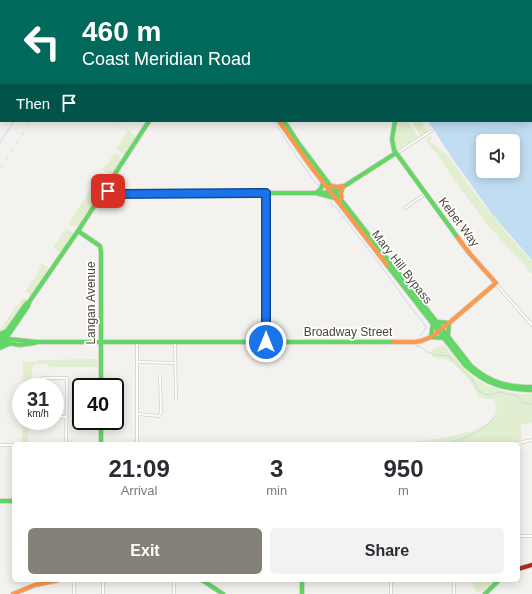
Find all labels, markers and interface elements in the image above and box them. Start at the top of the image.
icon: left [16,16,68,68]
text: 460 m [82,16,161,47]
text: Coast Meridian Road [82,49,251,69]
icon: arrive [58,92,80,114]
text: Then [16,95,50,112]
map controls [476,134,520,178]
button: sound [476,134,520,178]
pin [91,174,125,208]
icon: arrive [97,180,119,202]
street label: Kebet Way [436,195,482,249]
street label: Mary Hill Bypass [369,227,435,307]
street label: Langan Avenue [84,261,98,345]
position arrow [245,321,287,363]
street label: Broadway Street [304,325,393,339]
speed limit sign: 40 [72,378,124,430]
text: 31 [27,388,49,410]
text: km/h [27,408,49,419]
text: 21:09 [108,455,170,482]
text: 3 [270,455,283,482]
text: 950 [384,455,424,482]
text: Arrival [121,483,158,498]
text: min [266,483,287,498]
text: m [398,483,409,498]
button: Exit [28,528,262,574]
button: Share [270,528,504,574]

